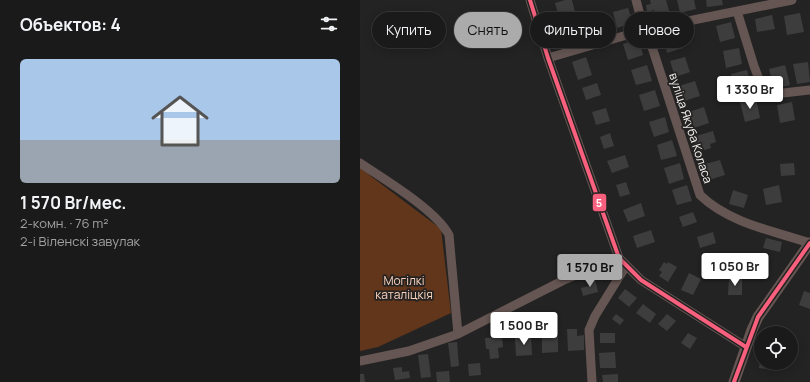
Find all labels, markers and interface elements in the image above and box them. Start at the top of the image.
chip: Купить [372,12,446,48]
chip: Снять [454,12,522,48]
chip: Фильтры [530,12,616,48]
chip: Новое [624,12,694,48]
text: Объектов: 4 [20,13,121,36]
icon: filters [318,13,340,35]
street label: вуліца Якуба Коласа [665,71,717,185]
pin: 1 330 Br [709,76,791,110]
text: 1 330 Br [726,80,774,98]
icon: home [144,85,216,157]
text: 1 570 Br/мес. [20,191,126,214]
line badge: 5 [592,193,607,212]
text: 5 [596,195,602,210]
text: 2-комн. · 76 m² [20,214,108,232]
text: 2-і Віленскі завулак [20,232,140,250]
pin: 1 050 Br [694,253,776,287]
pin: 1 570 Br [549,254,631,288]
text: 1 050 Br [710,257,760,275]
text: 1 570 Br [566,258,614,276]
park label: Могілкі каталіцкія [375,272,433,303]
pin: 1 500 Br [483,312,565,346]
text: 1 500 Br [499,316,549,334]
map controls [754,326,798,370]
button: locate [754,326,798,370]

